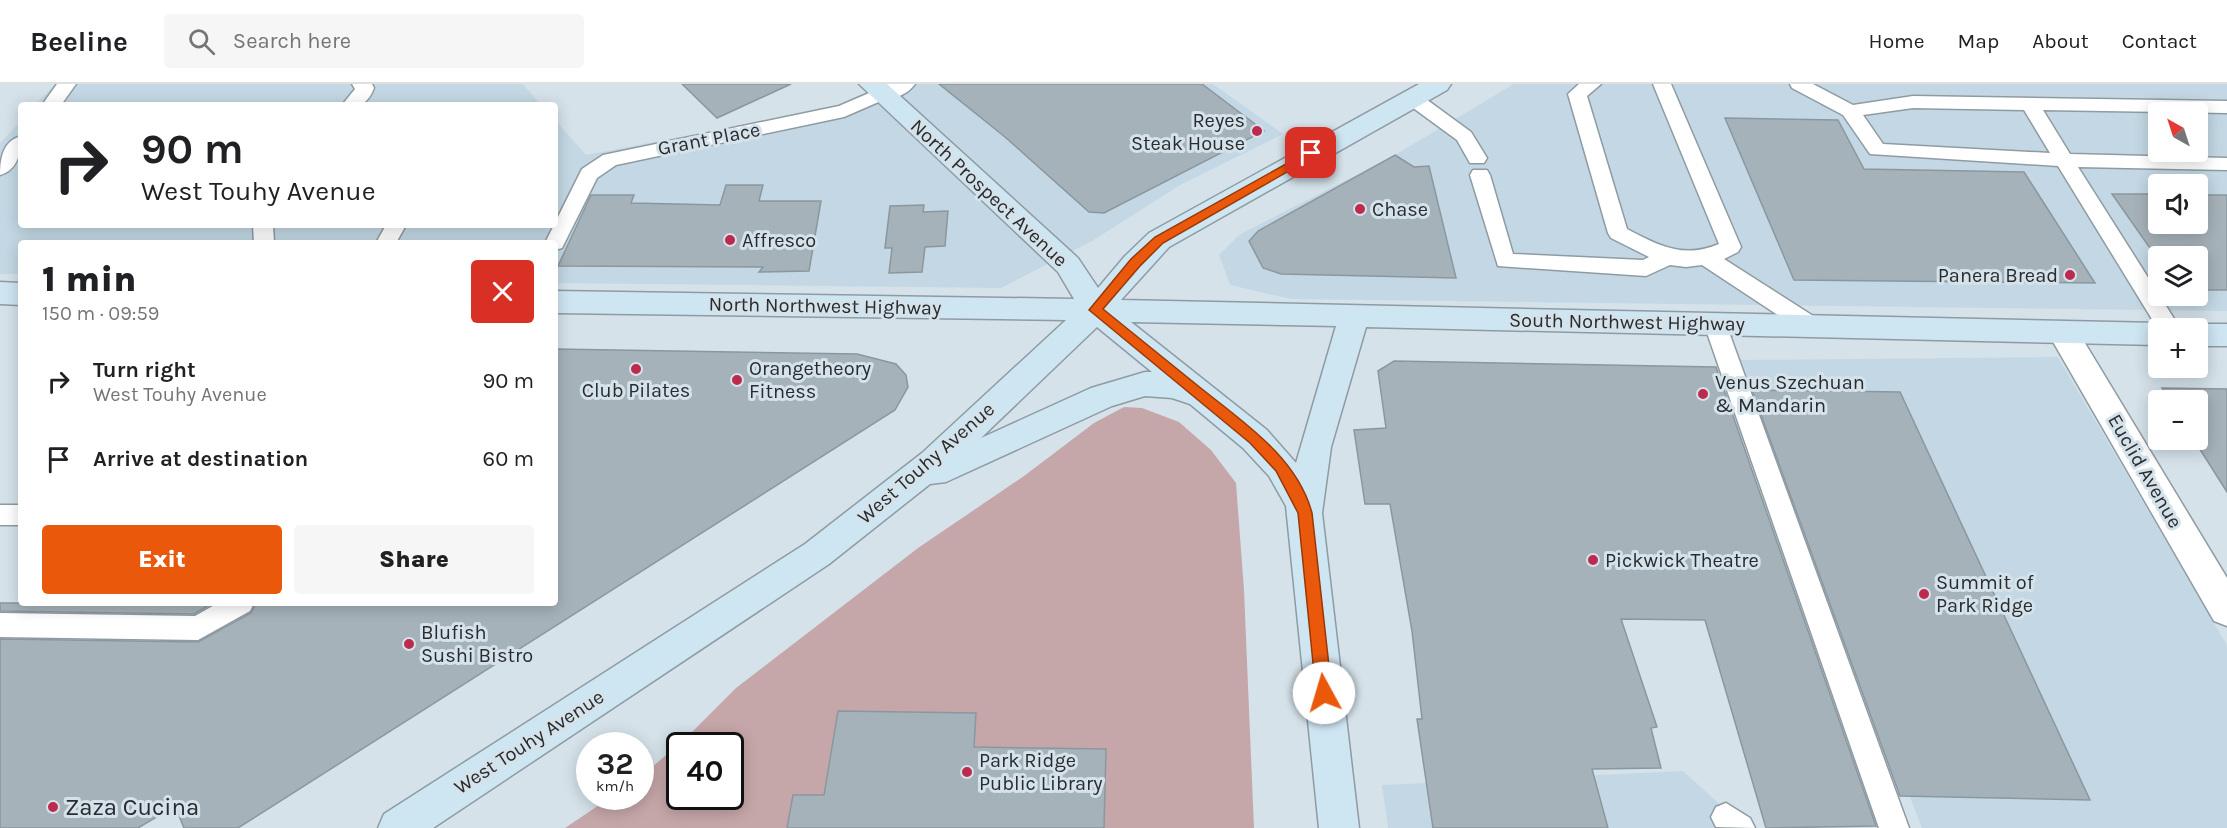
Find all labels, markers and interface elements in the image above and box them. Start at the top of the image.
search box [164,14,584,68]
text: Beeline [30,25,128,58]
icon: search [185,25,218,58]
text: Search here [233,28,351,54]
text: Home [1869,29,1925,53]
text: Map [1958,29,1999,53]
text: About [2032,29,2089,53]
text: Contact [2122,29,2197,53]
north arrow [2148,102,2208,162]
map controls [2148,102,2208,450]
place label: Reyes Steak House [1131,109,1245,155]
street label: North Prospect Avenue [906,114,1072,272]
street label: Grant Place [656,118,762,160]
text: 90 m [141,124,244,174]
marker: Reyes Steak House [1250,124,1264,138]
icon: right [42,126,120,204]
pin [1285,127,1336,178]
icon: arrive [1294,136,1327,169]
button: sound [2148,174,2208,234]
text: West Touhy Avenue [141,175,376,207]
place label: Chase [1372,198,1428,221]
marker: Chase [1353,202,1367,216]
place label: Affresco [742,229,816,252]
marker: Affresco [723,233,737,247]
button: layers [2148,246,2208,306]
text: 1 min [42,258,136,300]
button: close [471,260,534,323]
place label: Panera Bread [1938,264,2058,287]
marker: Panera Bread [2063,268,2077,282]
street label: North Northwest Highway [708,292,942,320]
text: 150 m · 09:59 [42,302,159,325]
street label: South Northwest Highway [1509,308,1745,336]
button: + [2148,318,2208,378]
text: Turn right [93,357,196,383]
place label: Orangetheory Fitness [749,357,871,403]
marker: Club Pilates [629,362,643,376]
icon: right [42,365,75,398]
text: 90 m [482,368,534,394]
place label: Venus Szechuan & Mandarin [1715,371,1865,417]
marker: Orangetheory Fitness [730,373,744,387]
place label: Club Pilates [582,379,690,402]
text: West Touhy Avenue [93,383,267,406]
marker: Venus Szechuan & Mandarin [1696,387,1710,401]
button: − [2148,390,2208,450]
street label: West Touhy Avenue [853,397,999,529]
street label: Euclid Avenue [2103,410,2187,532]
icon: arrive [42,443,75,476]
text: Arrive at destination [93,446,308,472]
text: 60 m [483,446,534,472]
button: Exit [42,525,282,594]
button: Share [294,525,534,594]
place label: Pickwick Theatre [1605,549,1759,572]
marker: Pickwick Theatre [1586,553,1600,567]
place label: Summit of Park Ridge [1936,571,2034,617]
marker: Summit of Park Ridge [1917,587,1931,601]
place label: Blufish Sushi Bistro [421,621,533,667]
marker: Blufish Sushi Bistro [402,637,416,651]
position arrow [1292,661,1356,725]
street label: West Touhy Avenue [450,685,608,799]
speed limit sign: 40 [666,732,744,810]
text: 32 [597,746,633,782]
place label: Park Ridge Public Library [979,749,1103,795]
marker: Park Ridge Public Library [960,765,974,779]
text: km/h [596,777,634,795]
place label: Zaza Cucina [65,793,199,821]
marker: Zaza Cucina [46,800,60,814]

